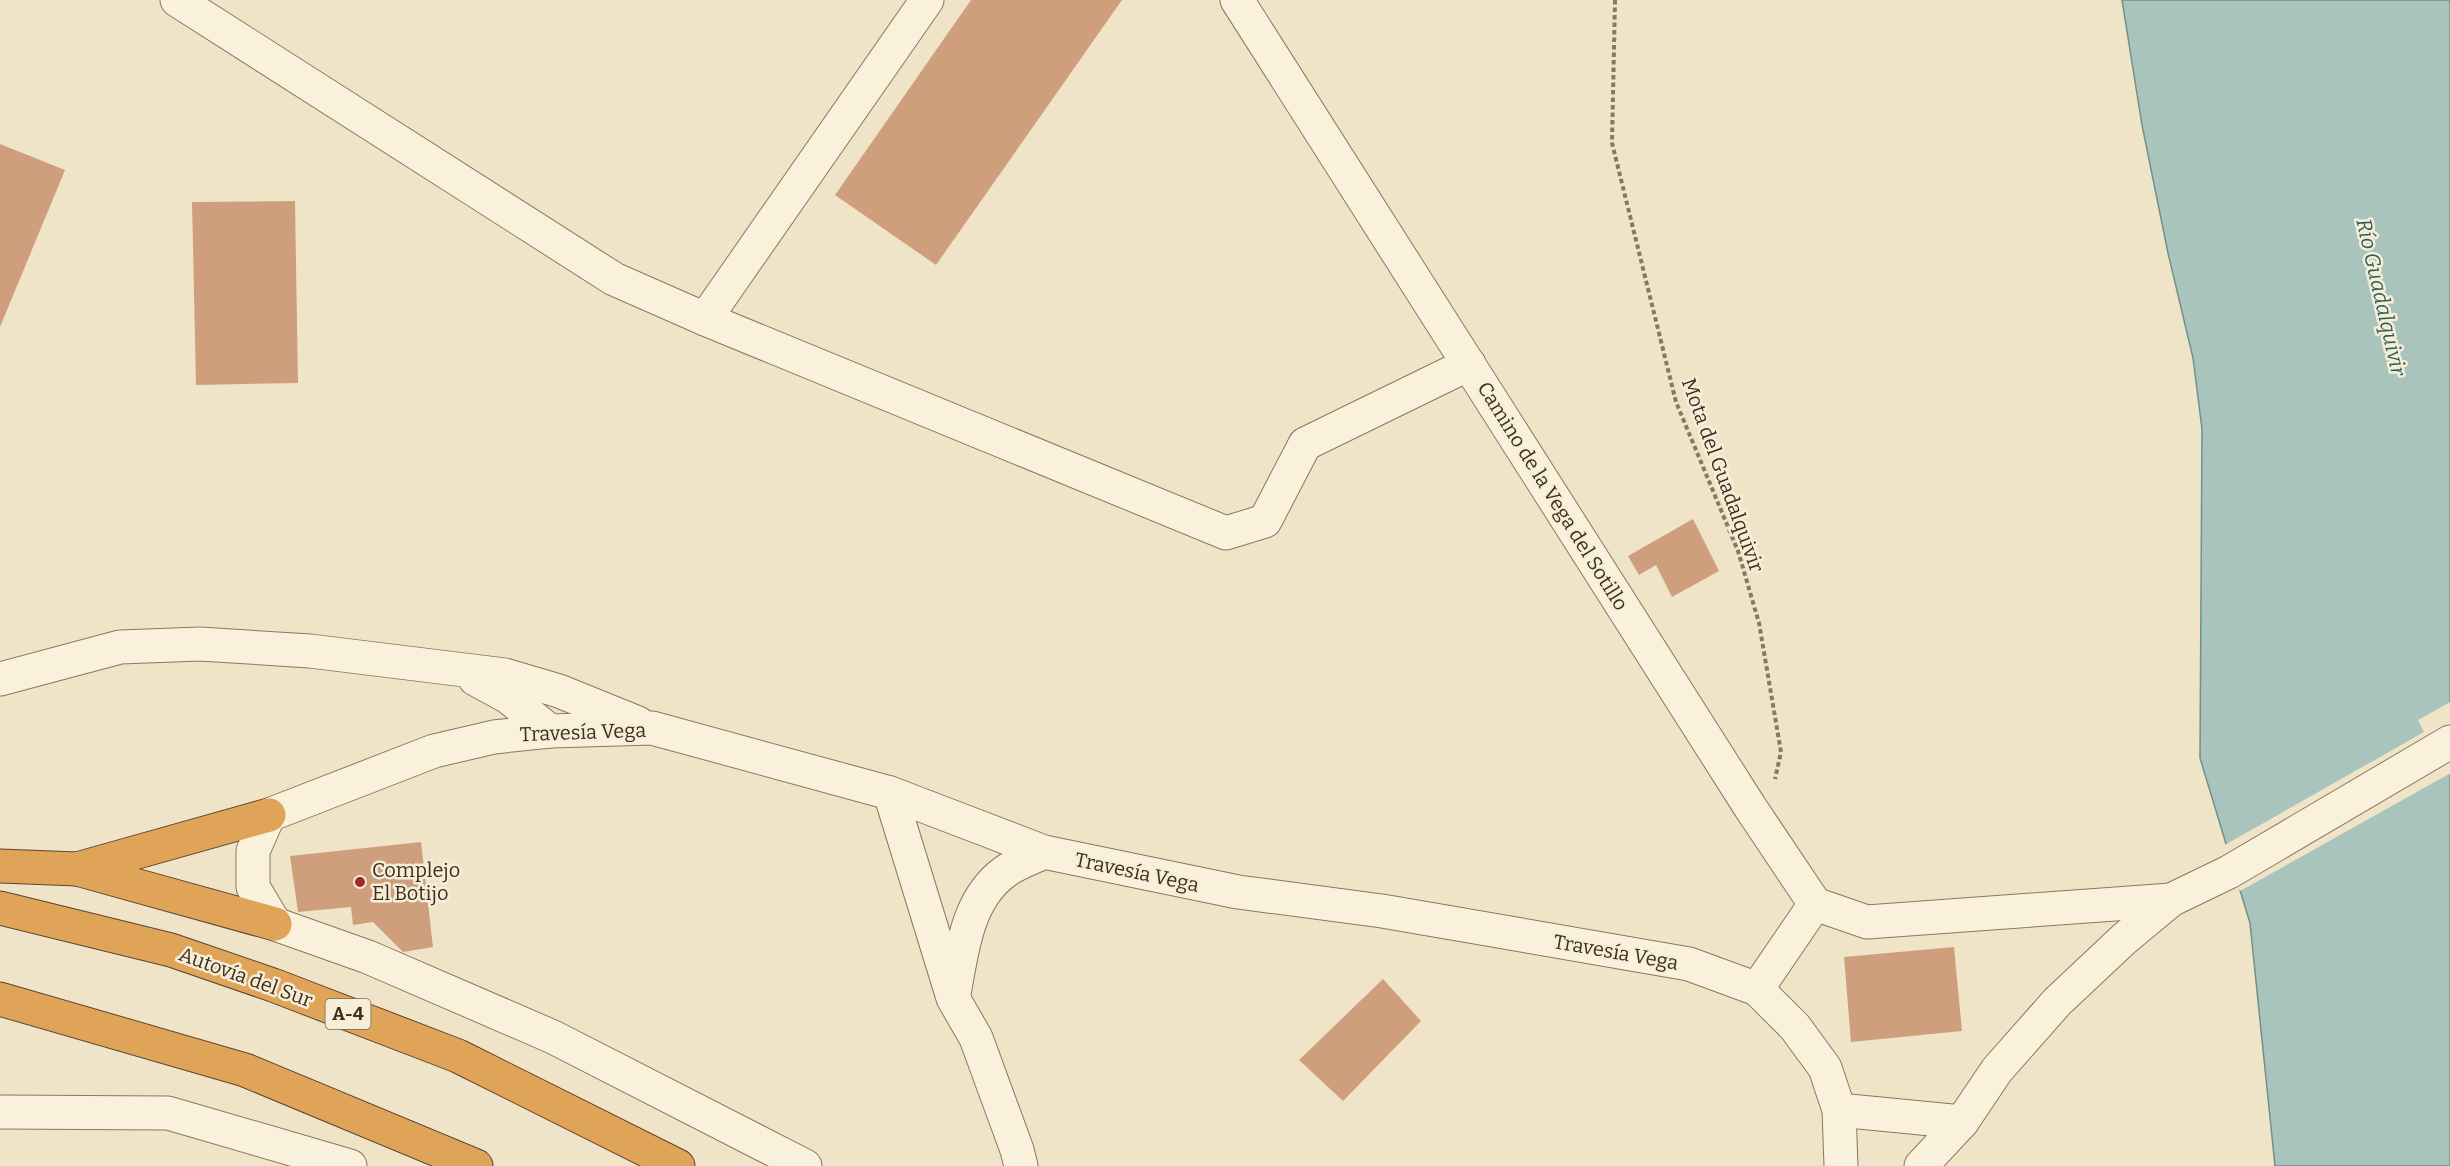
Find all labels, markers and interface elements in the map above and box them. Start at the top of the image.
water label: Río Guadalquivir [2350,216,2412,379]
street label: Mota del Guadalquivir [1677,375,1769,575]
street label: Camino de la Vega del Sotillo [1473,377,1633,615]
street label: Travesía Vega [519,718,647,746]
street label: Travesía Vega [1073,847,1201,897]
place label: Complejo El Botijo [372,858,460,906]
marker: Complejo El Botijo [353,875,367,889]
street label: Travesía Vega [1552,929,1680,975]
street label: Autovía del Sur [176,942,316,1012]
road number: A-4 [326,999,370,1029]

